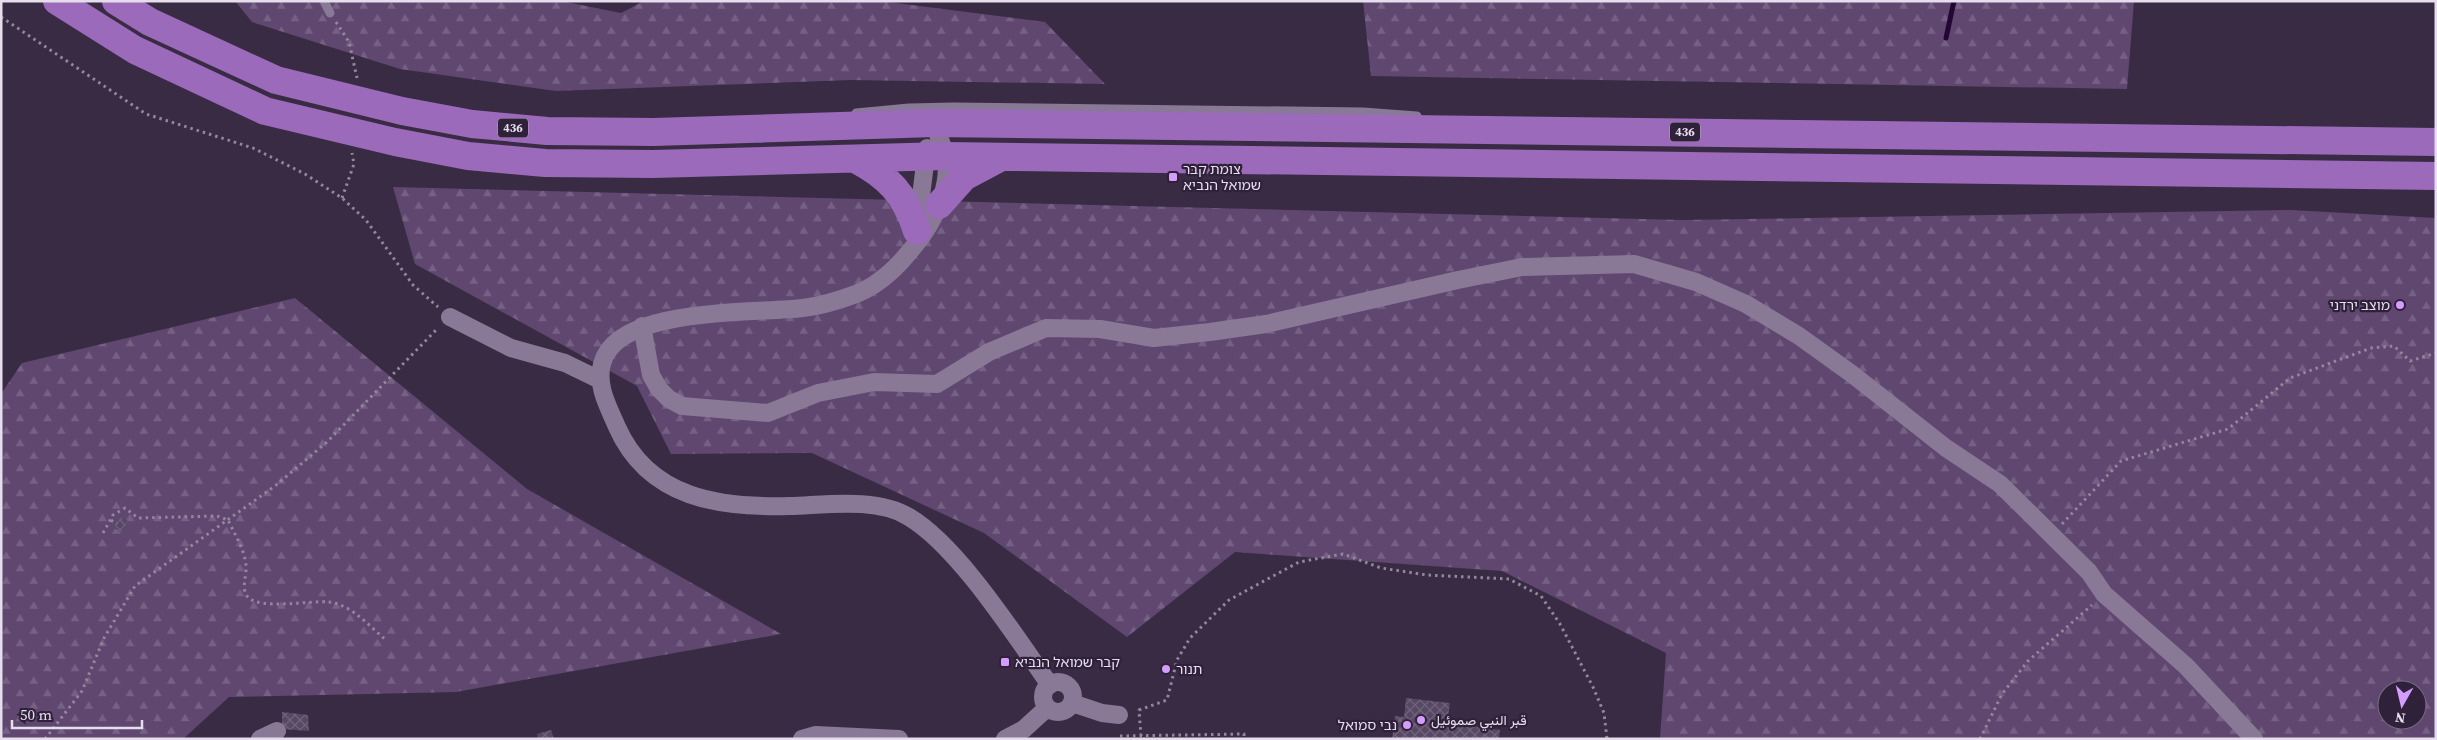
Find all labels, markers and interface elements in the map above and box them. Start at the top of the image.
road number: 436 [498,119,528,138]
road number: 436 [1670,122,1700,142]
place label: צומת קבר שמואל הנביא [1183,159,1261,195]
marker: צומת קבר שמואל הנביא [1167,171,1179,183]
place label: מוצב ירדני [2330,295,2390,315]
marker: מוצב ירדני [2394,299,2406,311]
place label: קבר שמואל הנביא [1015,652,1120,672]
marker: קבר שמואל הנביא [999,656,1011,668]
place label: תנור [1176,659,1202,679]
marker: תנור [1160,663,1172,675]
north arrow [2377,680,2427,730]
scale bar [12,698,142,730]
text: 50 m [20,704,52,725]
text: N [2394,707,2407,728]
place label: قبر النبي صموئيل [1431,710,1527,732]
marker: قبر النبي صموئيل [1415,714,1427,726]
place label: נבי סמואל [1338,715,1397,735]
marker: נבי סמואל [1401,719,1413,731]

